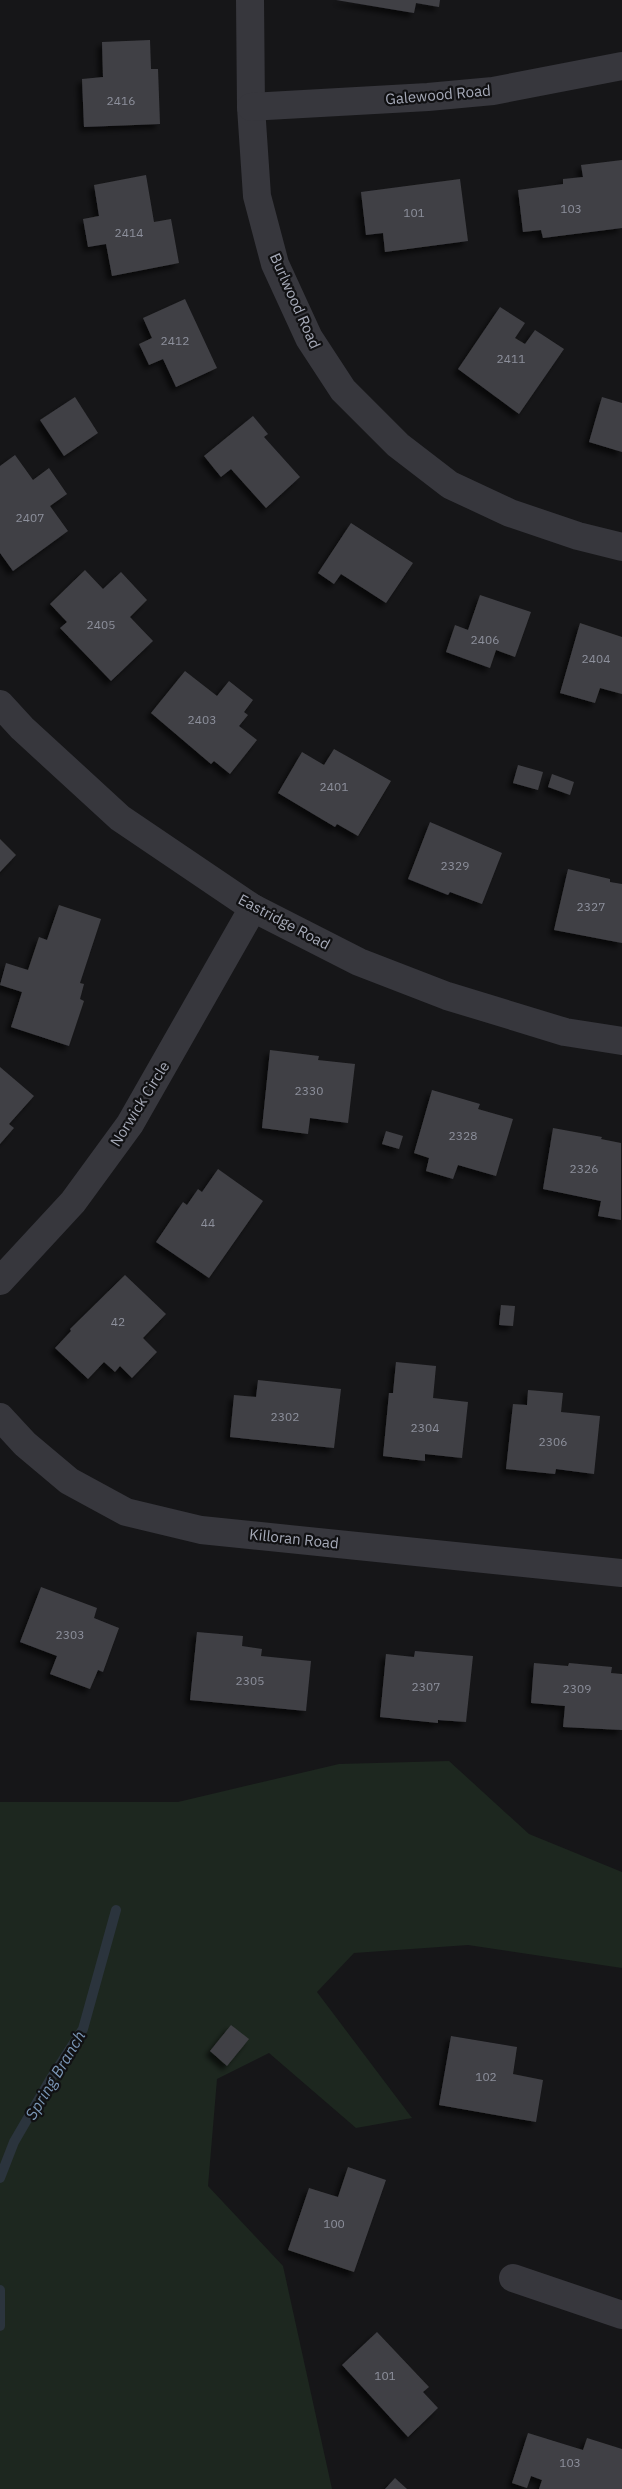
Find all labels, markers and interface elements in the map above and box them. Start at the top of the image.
street label: Galewood Road [385,80,491,109]
house number: 2416 [107,93,135,108]
house number: 103 [560,201,582,216]
house number: 101 [403,205,425,220]
house number: 2414 [115,225,143,240]
street label: Burlwood Road [266,250,325,352]
house number: 2412 [161,333,189,348]
house number: 2411 [497,351,525,366]
house number: 2407 [16,510,44,525]
house number: 2405 [87,617,115,632]
house number: 2406 [471,632,499,647]
house number: 2404 [582,651,610,666]
house number: 2403 [188,712,216,727]
house number: 2401 [320,779,348,794]
house number: 2329 [441,858,469,873]
street label: Eastridge Road [235,889,333,954]
house number: 2327 [577,899,605,914]
street label: Norwick Circle [106,1057,173,1150]
house number: 2330 [295,1083,323,1098]
house number: 2328 [449,1128,477,1143]
house number: 2326 [570,1161,598,1176]
house number: 44 [201,1215,215,1230]
house number: 42 [111,1314,125,1329]
house number: 2302 [271,1409,299,1424]
house number: 2304 [411,1420,439,1435]
house number: 2306 [539,1434,567,1449]
street label: Killoran Road [248,1524,340,1553]
house number: 2303 [56,1627,84,1642]
house number: 2305 [236,1673,264,1688]
house number: 2307 [412,1679,440,1694]
house number: 2309 [563,1681,591,1696]
water label: Spring Branch [21,2027,89,2123]
house number: 102 [475,2069,497,2084]
house number: 100 [323,2216,345,2231]
house number: 101 [374,2368,396,2383]
house number: 103 [559,2455,581,2470]

